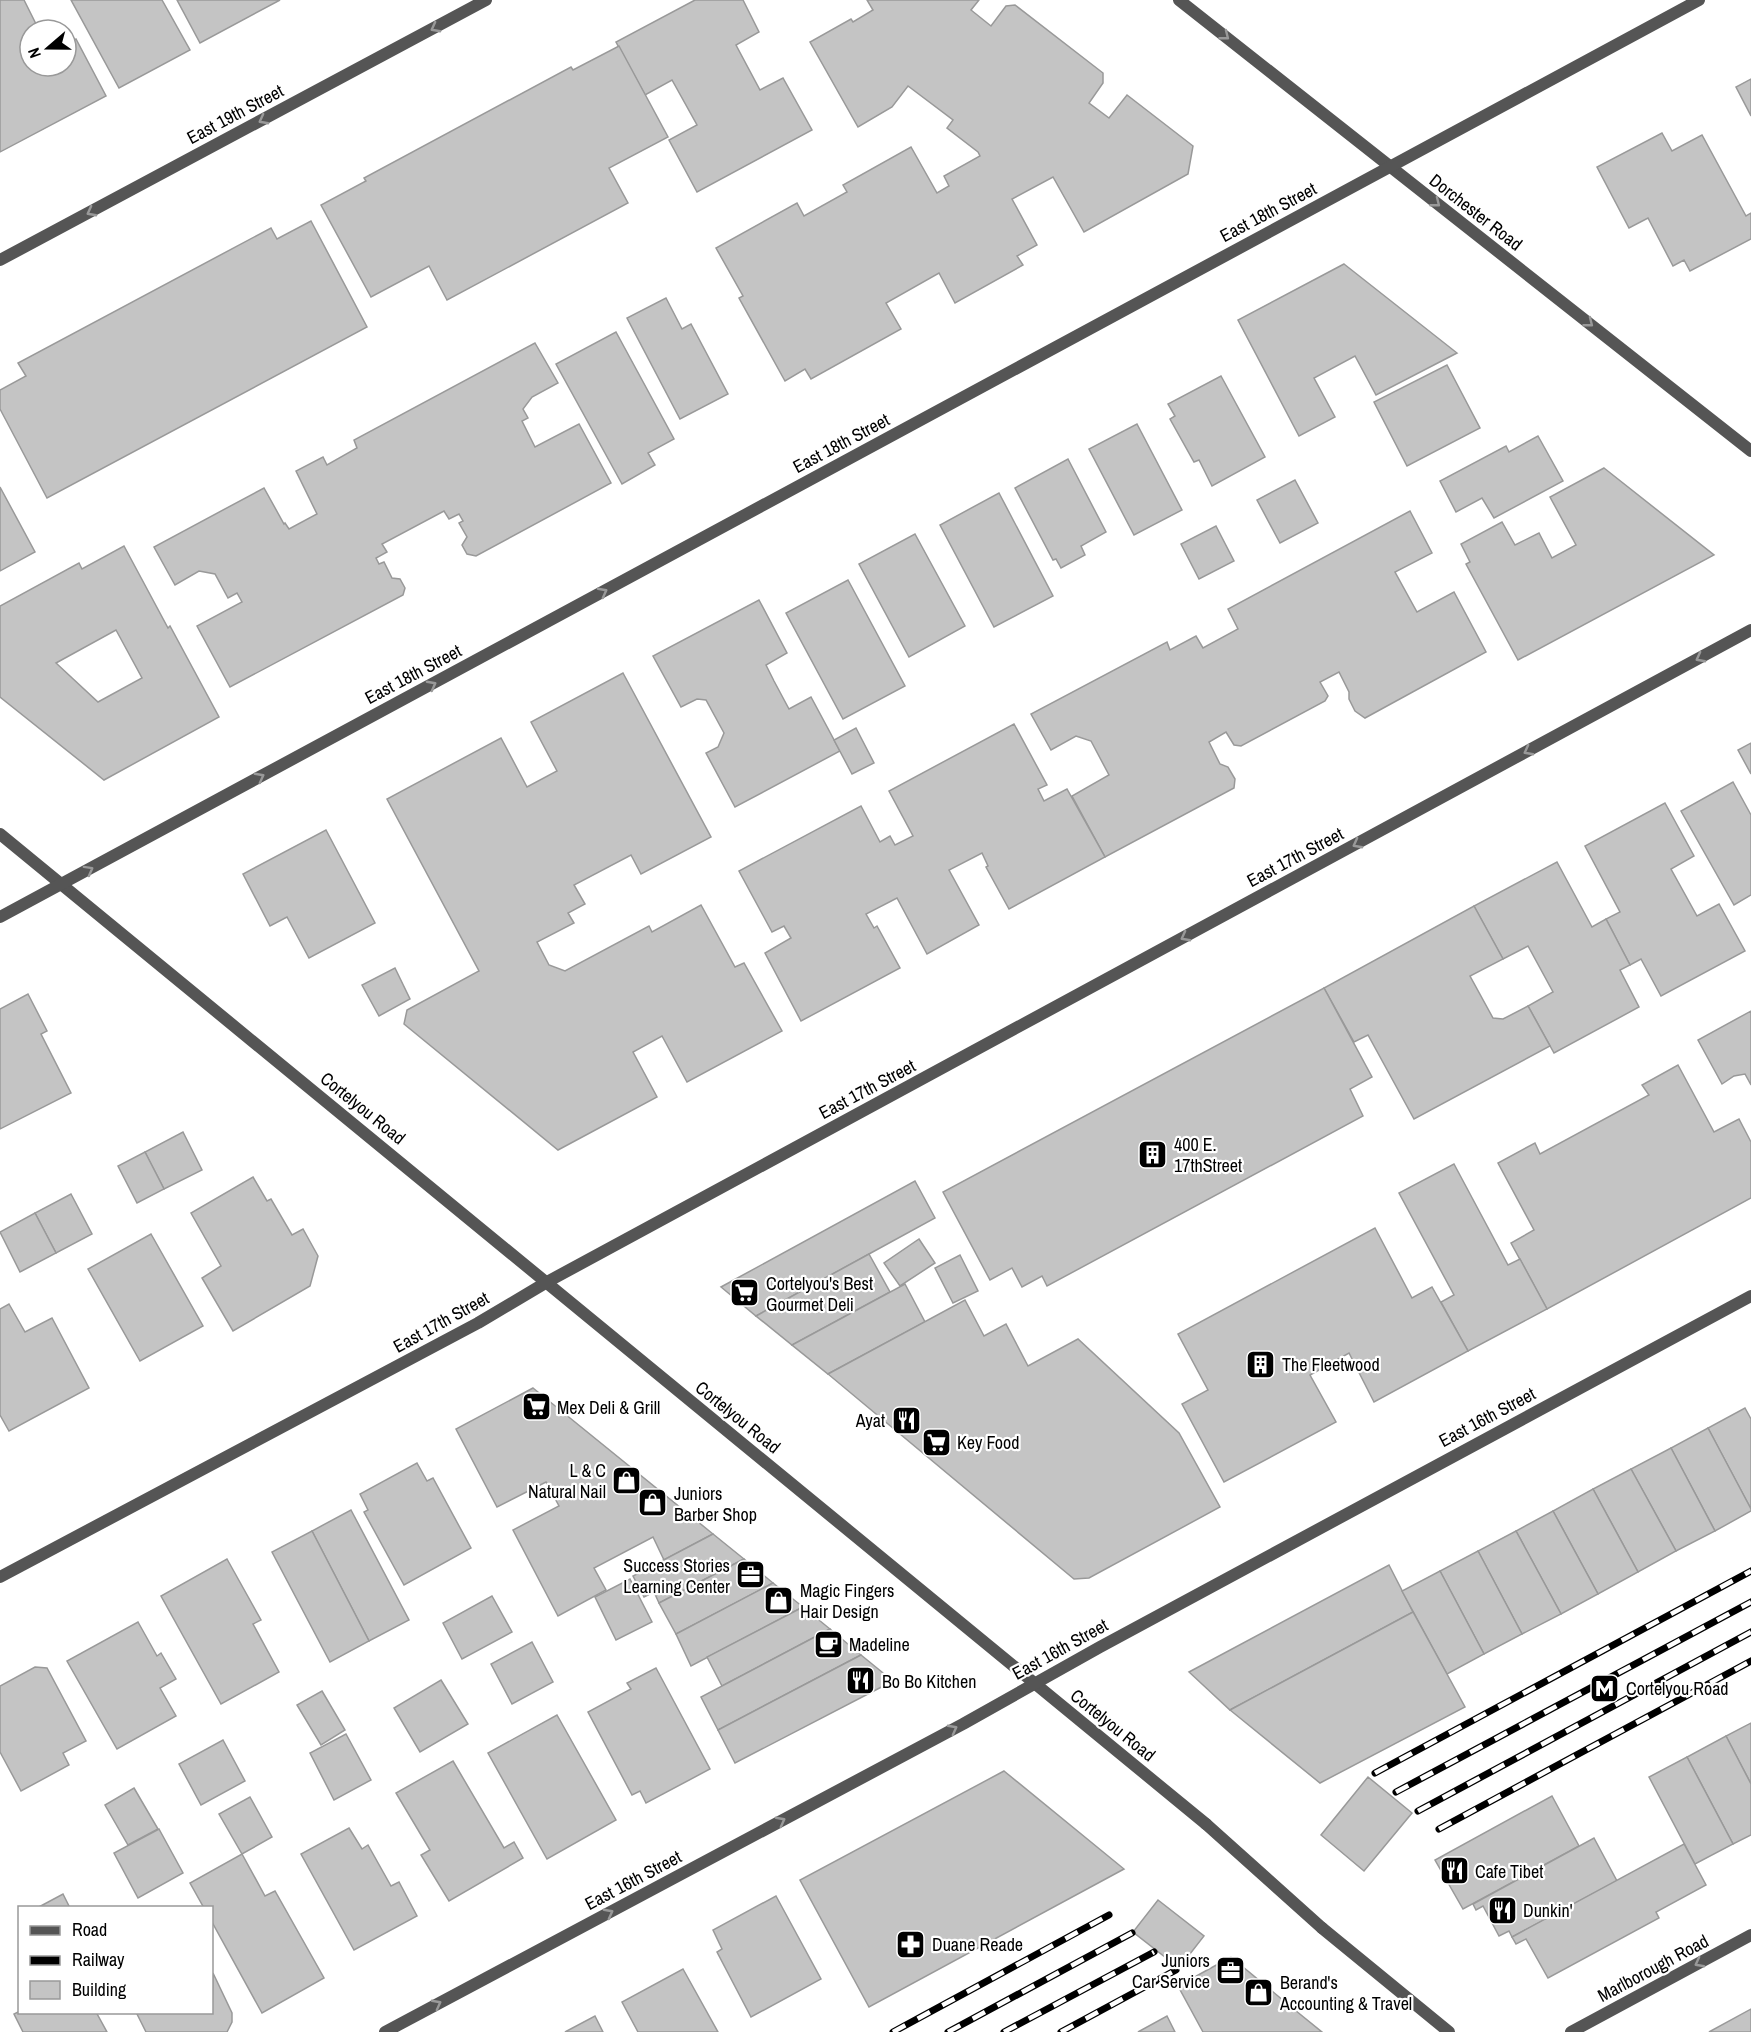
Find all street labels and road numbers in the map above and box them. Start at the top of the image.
street label: East 19th Street [182,78,288,150]
street label: Dorchester Road [1424,168,1528,256]
street label: East 18th Street [1215,176,1321,248]
street label: East 18th Street [788,407,894,479]
street label: East 18th Street [360,638,466,710]
street label: East 17th Street [1242,821,1348,893]
street label: East 17th Street [814,1053,920,1125]
street label: Cortelyou Road [315,1066,411,1150]
street label: East 17th Street [389,1285,493,1359]
street label: Cortelyou Road [690,1375,786,1459]
street label: East 16th Street [1434,1381,1540,1453]
street label: East 16th Street [1008,1612,1112,1686]
street label: Cortelyou Road [1065,1683,1161,1767]
street label: East 16th Street [580,1844,686,1916]
street label: Marlborough Road [1593,1928,1713,2008]

